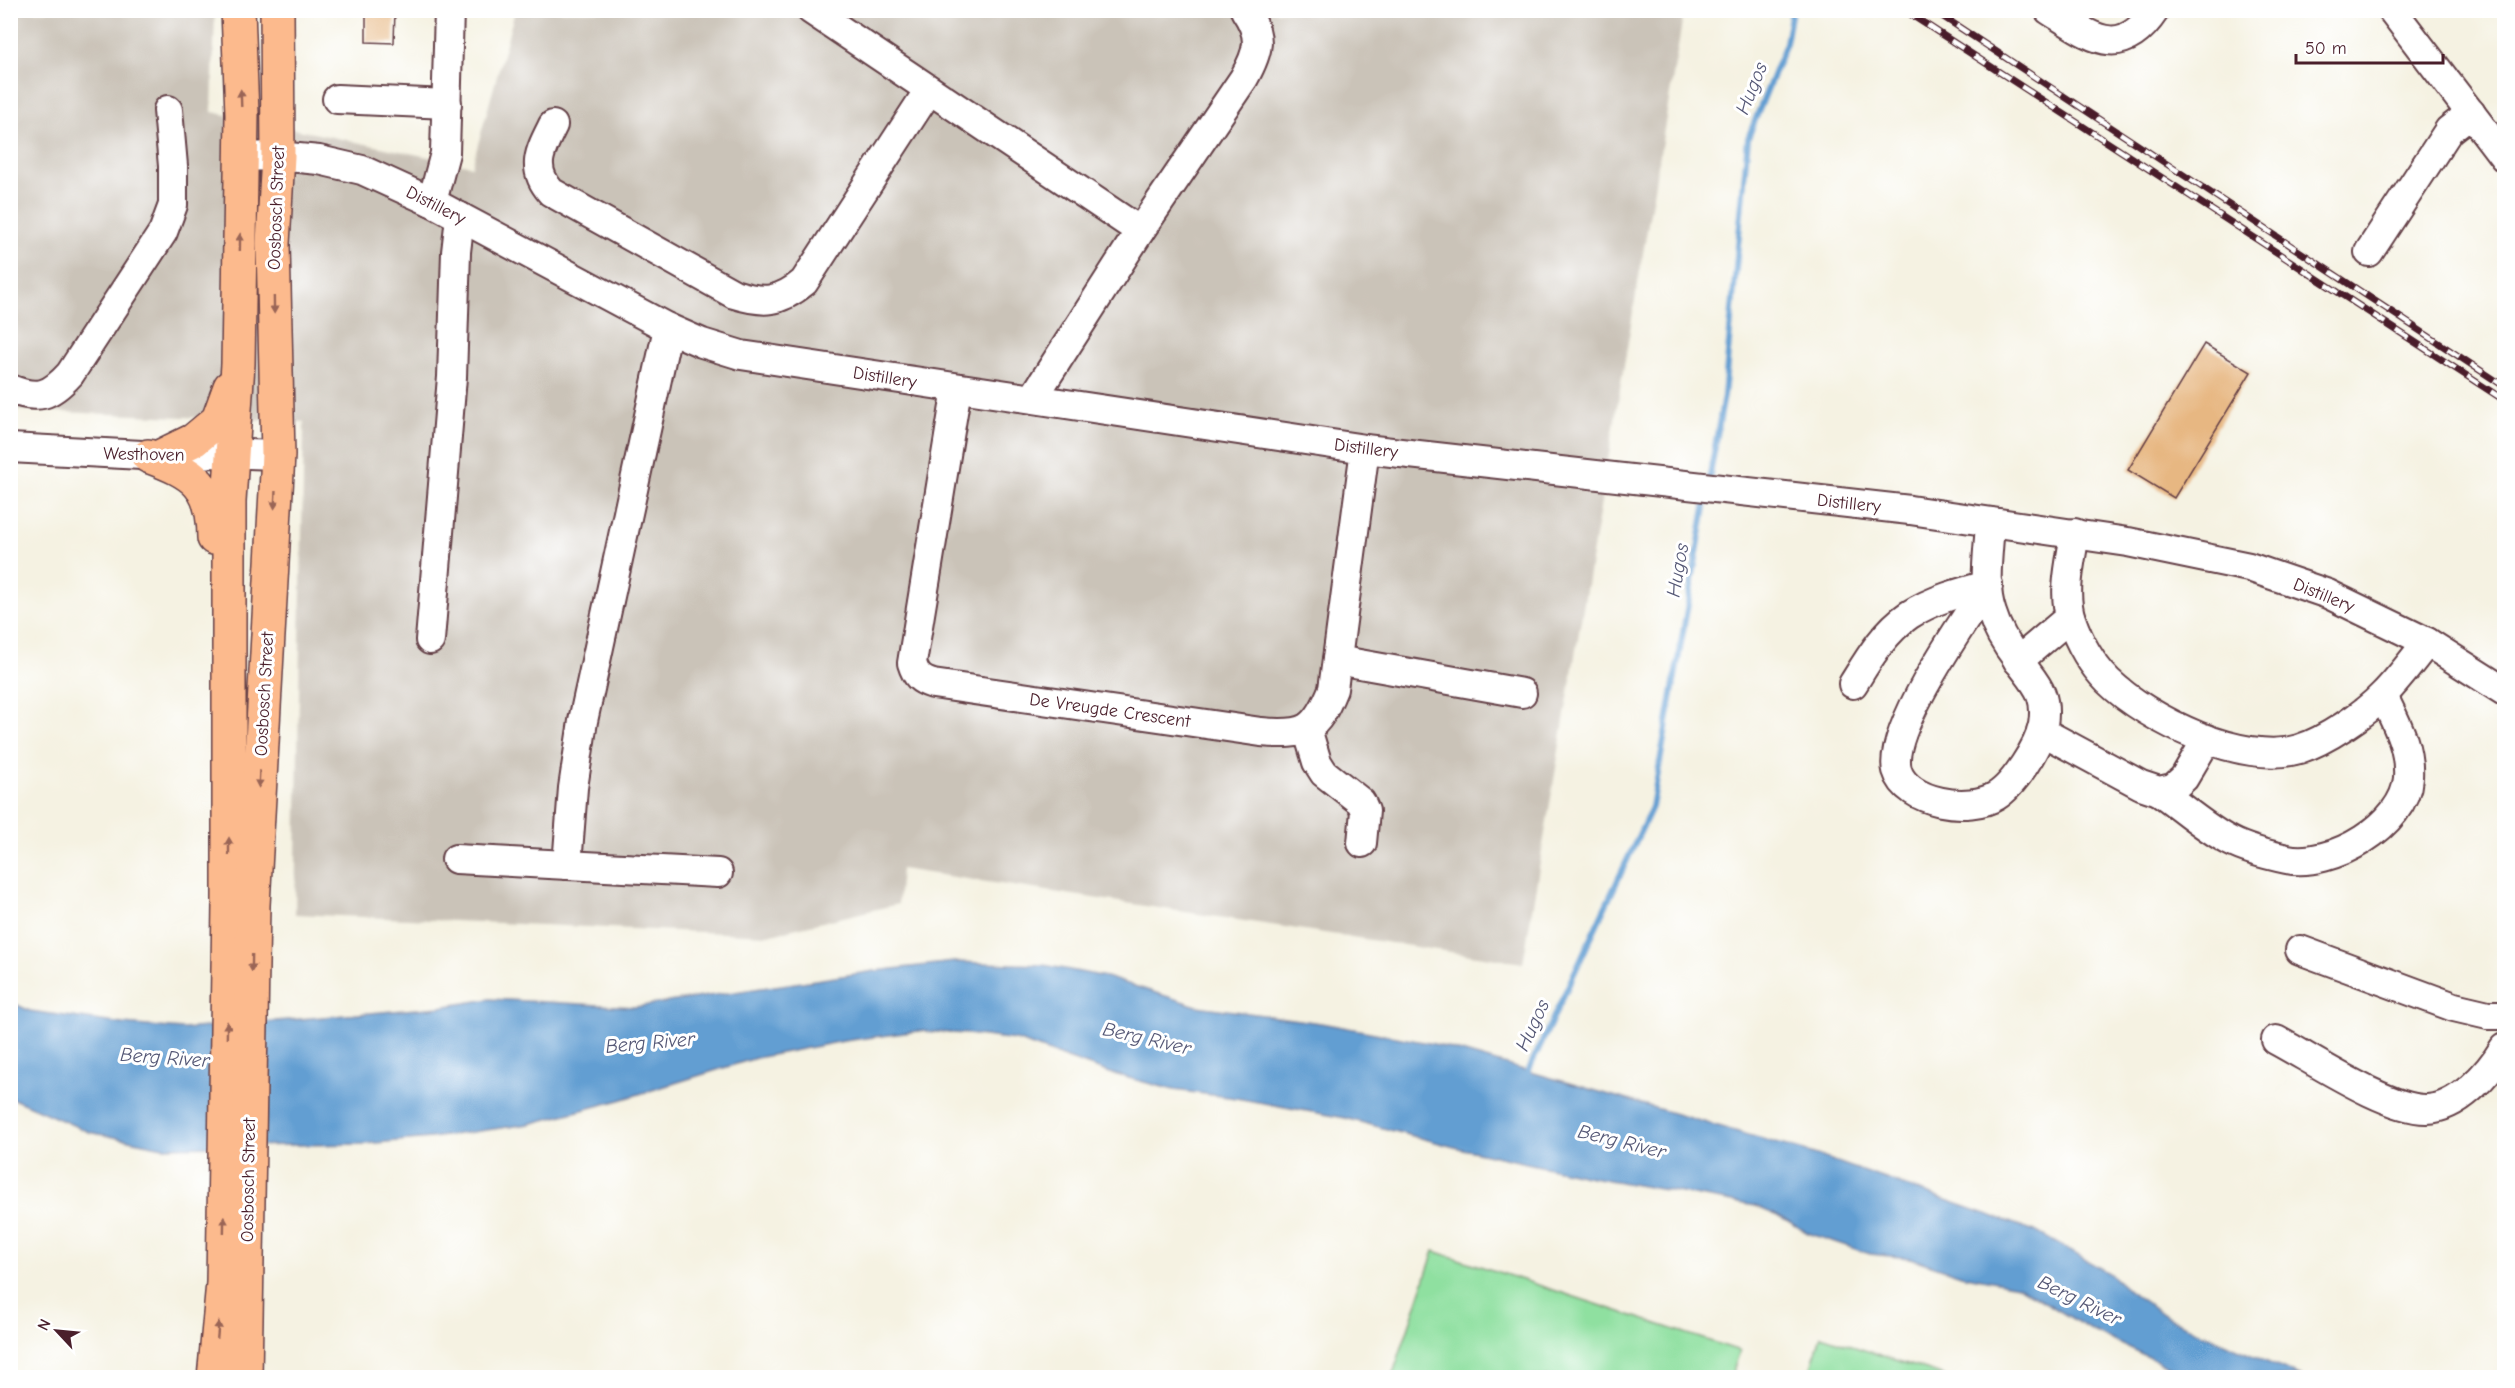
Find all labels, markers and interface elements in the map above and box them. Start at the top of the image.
scale bar [2296,27,2443,65]
text: 50 m [2305,38,2347,59]
water label: Hugos [1731,58,1773,118]
one-way arrow [237,89,246,108]
street label: Oosbosch Street [264,145,289,271]
street label: Distillery [402,182,470,230]
one-way arrow [235,233,245,252]
one-way arrow [269,296,279,315]
street label: Distillery [852,362,919,393]
street label: Distillery [1333,434,1400,463]
street label: Westhoven [103,443,185,466]
street label: Distillery [1816,490,1883,517]
one-way arrow [271,491,280,510]
water label: Hugos [1661,541,1694,599]
street label: Distillery [2290,574,2358,618]
street label: Oosbosch Street [251,631,278,757]
street label: De Vreugde Crescent [1028,689,1193,732]
one-way arrow [255,769,264,788]
one-way arrow [224,836,234,855]
one-way arrow [247,954,257,973]
water label: Hugos [1511,995,1555,1055]
water label: Berg River [1101,1017,1194,1060]
one-way arrow [222,1020,232,1039]
water label: Berg River [604,1027,697,1058]
water label: Berg River [119,1043,212,1072]
street label: Oosbosch Street [237,1117,260,1242]
water label: Berg River [1576,1119,1669,1164]
one-way arrow [219,1215,229,1234]
water label: Berg River [2034,1270,2126,1331]
north arrow [27,1301,87,1361]
text: N [34,1316,55,1333]
one-way arrow [213,1321,223,1340]

